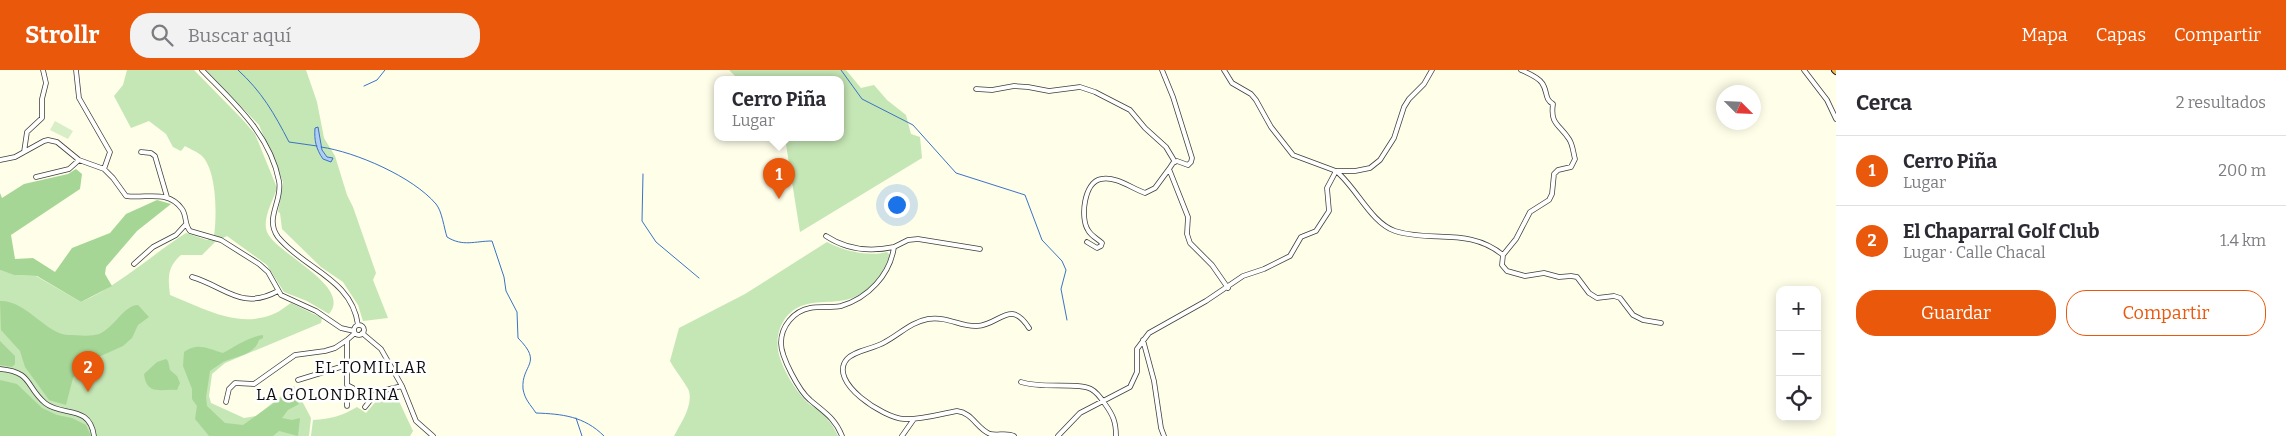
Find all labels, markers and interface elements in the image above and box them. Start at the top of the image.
search box [130,13,480,58]
text: Strollr [25,21,100,49]
icon: search [148,21,176,49]
text: Buscar aquí [188,24,291,47]
text: Mapa [2022,24,2068,46]
text: Capas [2096,24,2146,46]
text: Compartir [2174,24,2261,46]
popup [714,76,844,141]
north arrow [1716,85,1761,130]
text: Cerro Piña [732,88,826,111]
text: Cerca [1856,90,1912,116]
text: 2 resultados [2176,93,2266,112]
text: Lugar [732,111,775,130]
text: Cerro Piña [1903,150,1997,173]
pin: 1 [763,158,795,199]
text: 1 [1869,161,1875,180]
text: 200 m [2218,161,2266,180]
text: Lugar [1903,173,1946,192]
your location [884,192,910,218]
text: El Chaparral Golf Club [1903,220,2099,243]
text: 2 [1867,231,1877,250]
text: 1.4 km [2220,231,2266,250]
text: Lugar · Calle Chacal [1903,243,2046,262]
map controls [1776,286,1821,421]
button: + [1776,286,1821,331]
button: Guardar [1856,290,2056,336]
button: Compartir [2066,290,2266,336]
button: − [1776,331,1821,376]
pin: 2 [72,351,104,392]
district label: EL TOMILLAR [315,358,427,377]
button: locate [1776,376,1821,421]
district label: LA GOLONDRINA [256,385,400,404]

